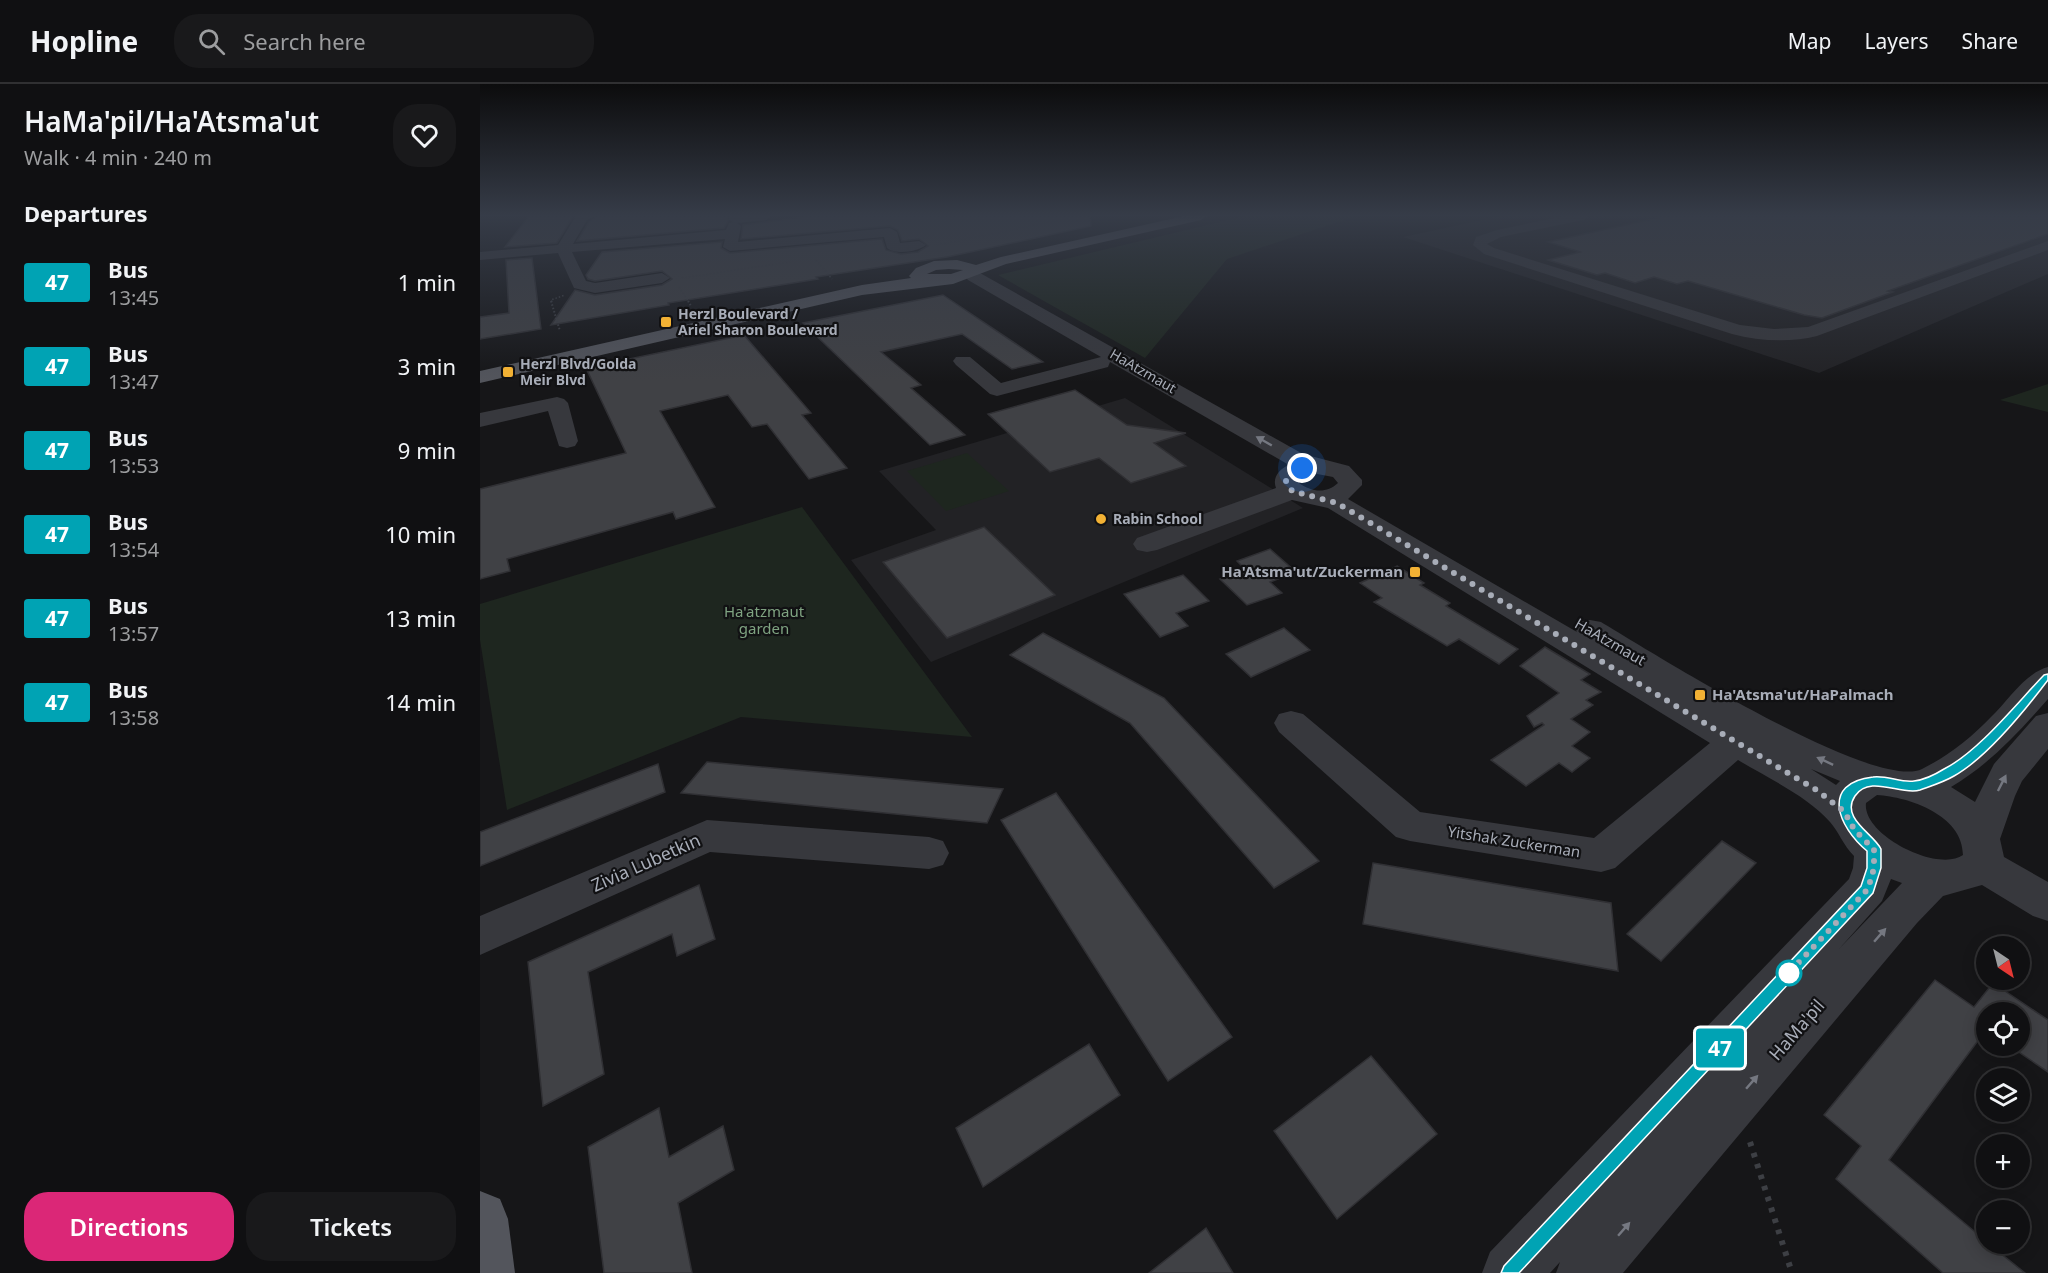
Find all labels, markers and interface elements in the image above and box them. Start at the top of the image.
search box [174,14,594,68]
text: Hopline [30,22,138,60]
icon: search [195,25,228,58]
text: Search here [243,26,366,56]
text: Map [1788,27,1832,55]
text: Layers [1865,27,1929,55]
text: Share [1962,27,2018,55]
text: HaMa'pil/Ha'Atsma'ut [24,102,319,140]
button: heart [393,104,456,167]
text: Walk · 4 min · 240 m [24,144,212,171]
text: Departures [24,198,148,228]
text: Bus [108,254,148,284]
text: 1 min [398,267,456,297]
text: 47 [45,268,69,296]
text: 13:45 [108,284,159,311]
place label: Herzl Boulevard / Ariel Sharon Boulevard [678,304,838,339]
marker: Herzl Boulevard / Ariel Sharon Boulevard [659,315,673,329]
text: Bus [108,338,148,368]
street label: HaAtzmaut [1107,344,1180,397]
text: 3 min [398,351,456,381]
text: 47 [45,352,69,380]
place label: Herzl Blvd/Golda Meir Blvd [520,354,636,389]
marker: Herzl Blvd/Golda Meir Blvd [501,365,515,379]
text: 13:47 [108,368,159,395]
text: Bus [108,422,148,452]
text: 9 min [398,435,456,465]
text: 47 [45,436,69,464]
one-way arrow [1255,436,1272,446]
text: 13:53 [108,452,159,479]
your location [1287,453,1317,483]
text: Bus [108,506,148,536]
place label: Rabin School [1113,509,1202,528]
marker: Rabin School [1094,512,1108,526]
text: 10 min [385,519,456,549]
text: 47 [45,520,69,548]
text: 13:54 [108,536,159,563]
place label: Ha'Atsma'ut/Zuckerman [1221,561,1403,581]
marker: Ha'Atsma'ut/Zuckerman [1408,565,1422,579]
text: Bus [108,590,148,620]
park label: Ha'atzmaut garden [724,601,805,638]
text: 13 min [385,603,456,633]
text: 47 [45,604,69,632]
street label: HaAtzmaut [1571,613,1650,670]
text: 13:57 [108,620,159,647]
text: Bus [108,674,148,704]
place label: Ha'Atsma'ut/HaPalmach [1712,684,1894,704]
text: 14 min [385,687,456,717]
text: 47 [45,688,69,716]
marker: Ha'Atsma'ut/HaPalmach [1693,688,1707,702]
text: 13:58 [108,704,159,731]
one-way arrow [1816,756,1833,765]
one-way arrow [1997,774,2007,792]
street label: Yitshak Zuckerman [1446,821,1582,861]
street label: Zivia Lubetkin [587,827,704,897]
one-way arrow [1873,928,1886,943]
north arrow [1976,936,2030,990]
map controls [1976,936,2030,1254]
unlabelled marker [1776,960,1802,986]
street label: HaMa'pil [1763,994,1829,1065]
button: locate [1976,1002,2030,1056]
line badge: 47 [1693,1028,1747,1068]
text: 47 [1708,1034,1732,1062]
button: layers [1976,1068,2030,1122]
one-way arrow [1745,1075,1758,1090]
button: + [1976,1134,2030,1188]
button: Directions [24,1192,234,1261]
button: Tickets [246,1192,456,1261]
button: − [1976,1200,2030,1254]
one-way arrow [1617,1222,1630,1237]

